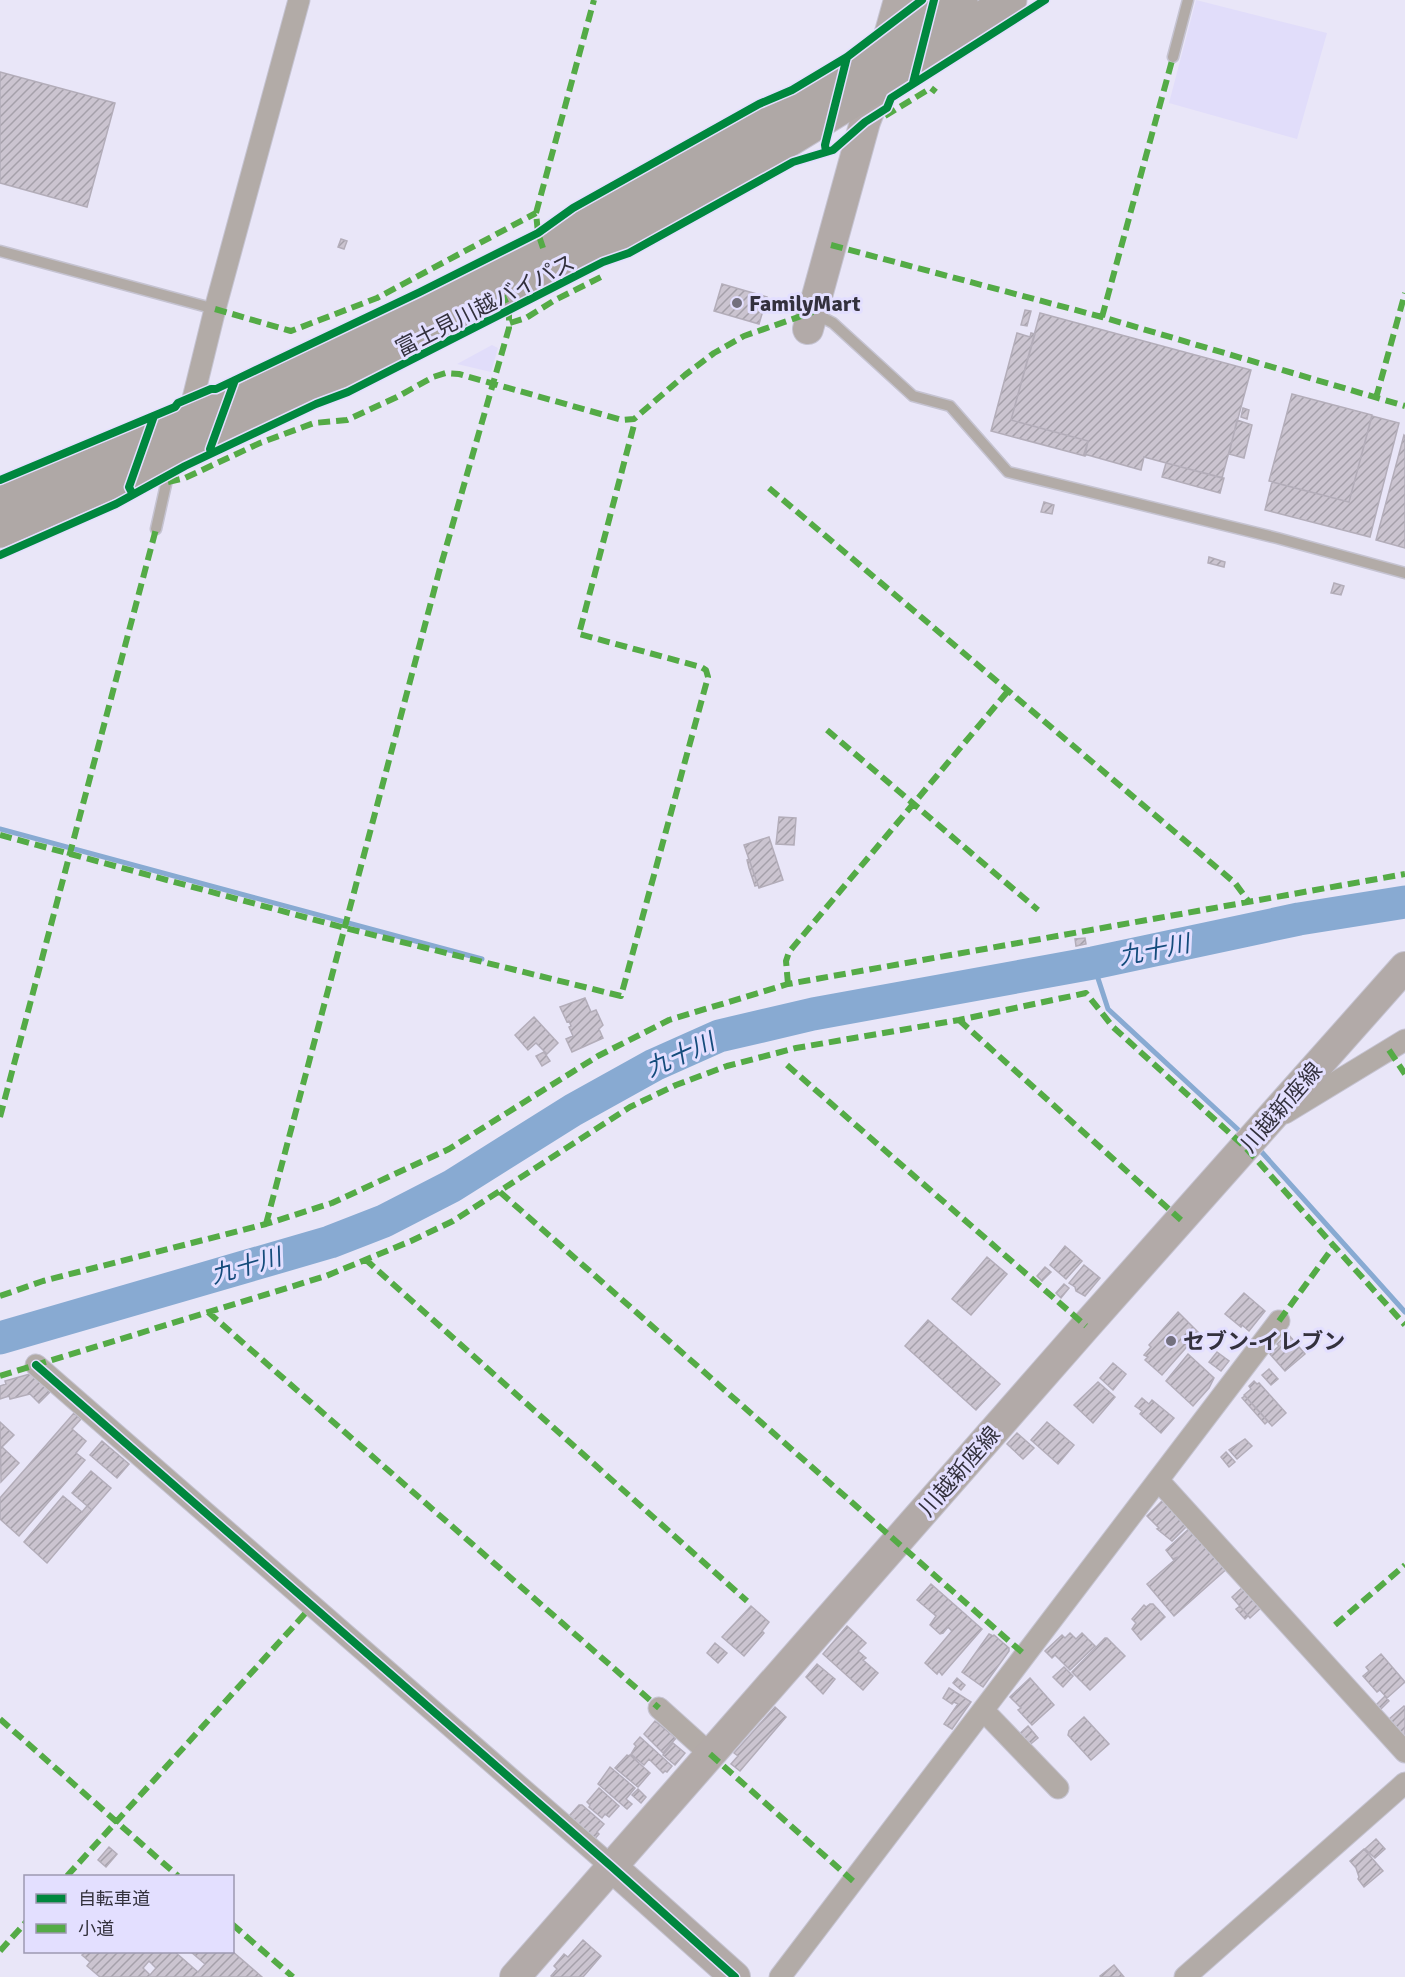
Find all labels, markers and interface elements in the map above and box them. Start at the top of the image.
street label: 富士見川越バイパス [391,249,579,362]
place label: FamilyMart [749,290,861,317]
marker: FamilyMart [730,296,744,310]
water label: 九十川 [1116,928,1195,972]
water label: 九十川 [641,1025,722,1083]
street label: 川越新座線 [1235,1057,1328,1158]
water label: 九十川 [207,1241,288,1290]
place label: セブン-イレブン [1183,1328,1345,1355]
marker: セブン-イレブン [1164,1334,1178,1348]
street label: 川越新座線 [913,1421,1006,1522]
legend [24,1875,234,1953]
text: 自転車道 [78,1888,150,1910]
text: 小道 [78,1918,114,1940]

